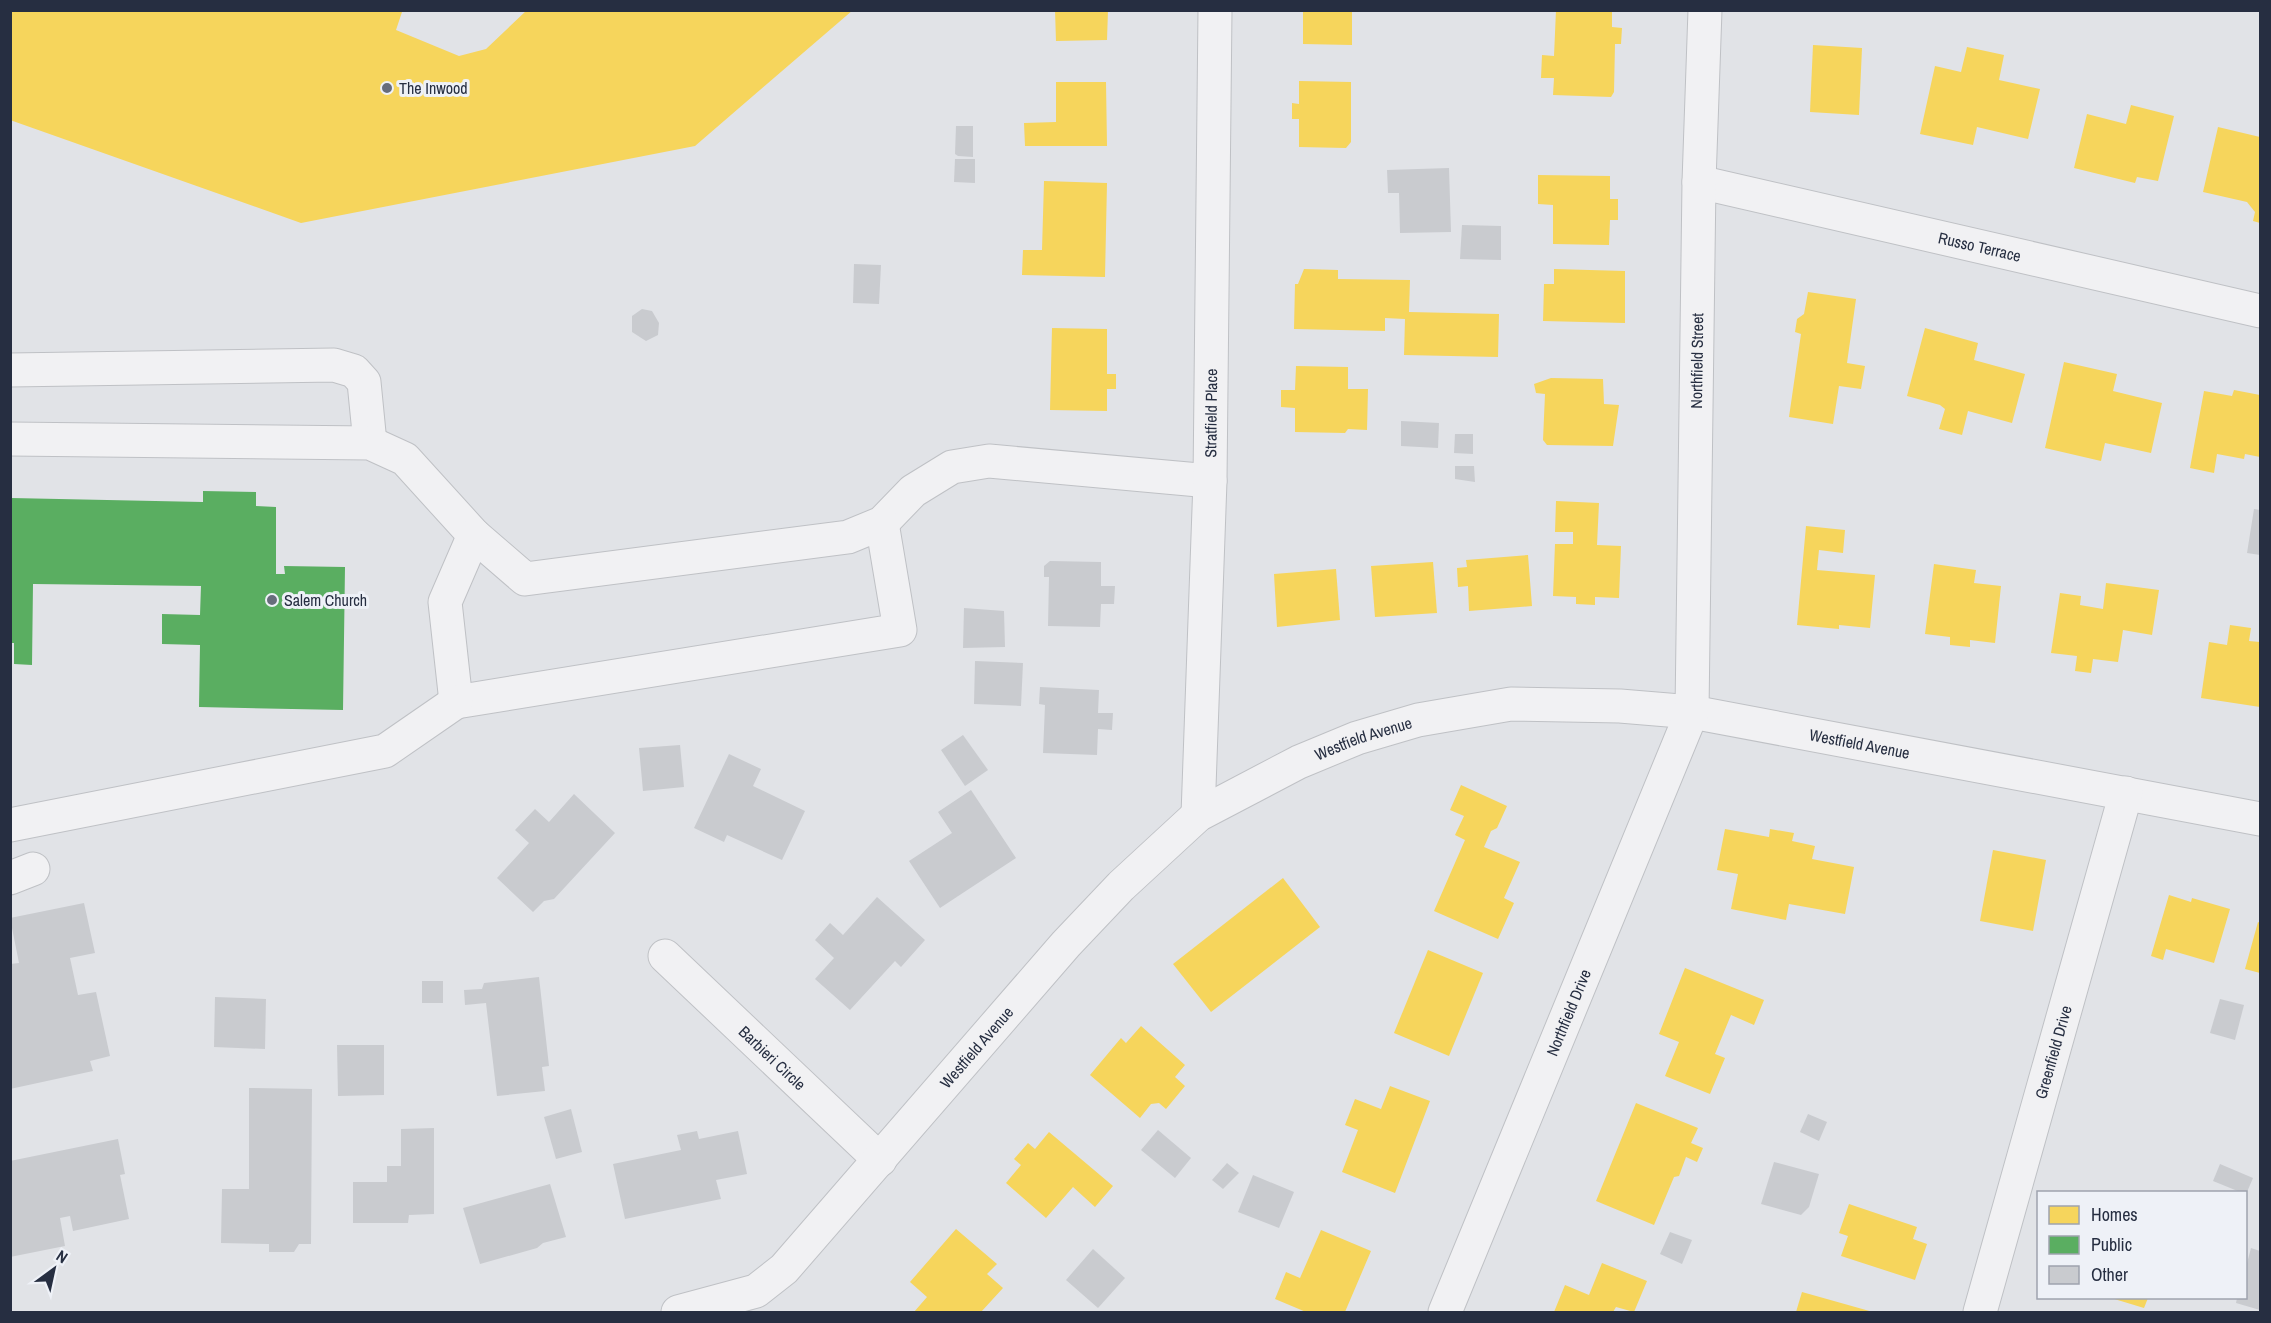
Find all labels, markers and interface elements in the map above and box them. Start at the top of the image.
place label: The Inwood [399,77,468,99]
marker: The Inwood [380,81,394,95]
street label: Russo Terrace [1936,226,2023,267]
street label: Northfield Street [1685,313,1708,409]
street label: Stratfield Place [1199,369,1222,458]
place label: Salem Church [284,589,367,611]
marker: Salem Church [265,593,279,607]
street label: Westfield Avenue [1311,711,1414,765]
street label: Westfield Avenue [1808,723,1912,764]
street label: Northfield Drive [1541,966,1596,1059]
street label: Westfield Avenue [935,1002,1018,1093]
street label: Greenfield Drive [2029,1003,2077,1101]
street label: Barbieri Circle [734,1021,811,1095]
legend [2037,1191,2247,1299]
text: Homes [2091,1202,2138,1227]
text: Public [2091,1232,2132,1257]
north arrow [24,1239,84,1299]
text: N [52,1245,72,1268]
text: Other [2091,1262,2128,1287]

